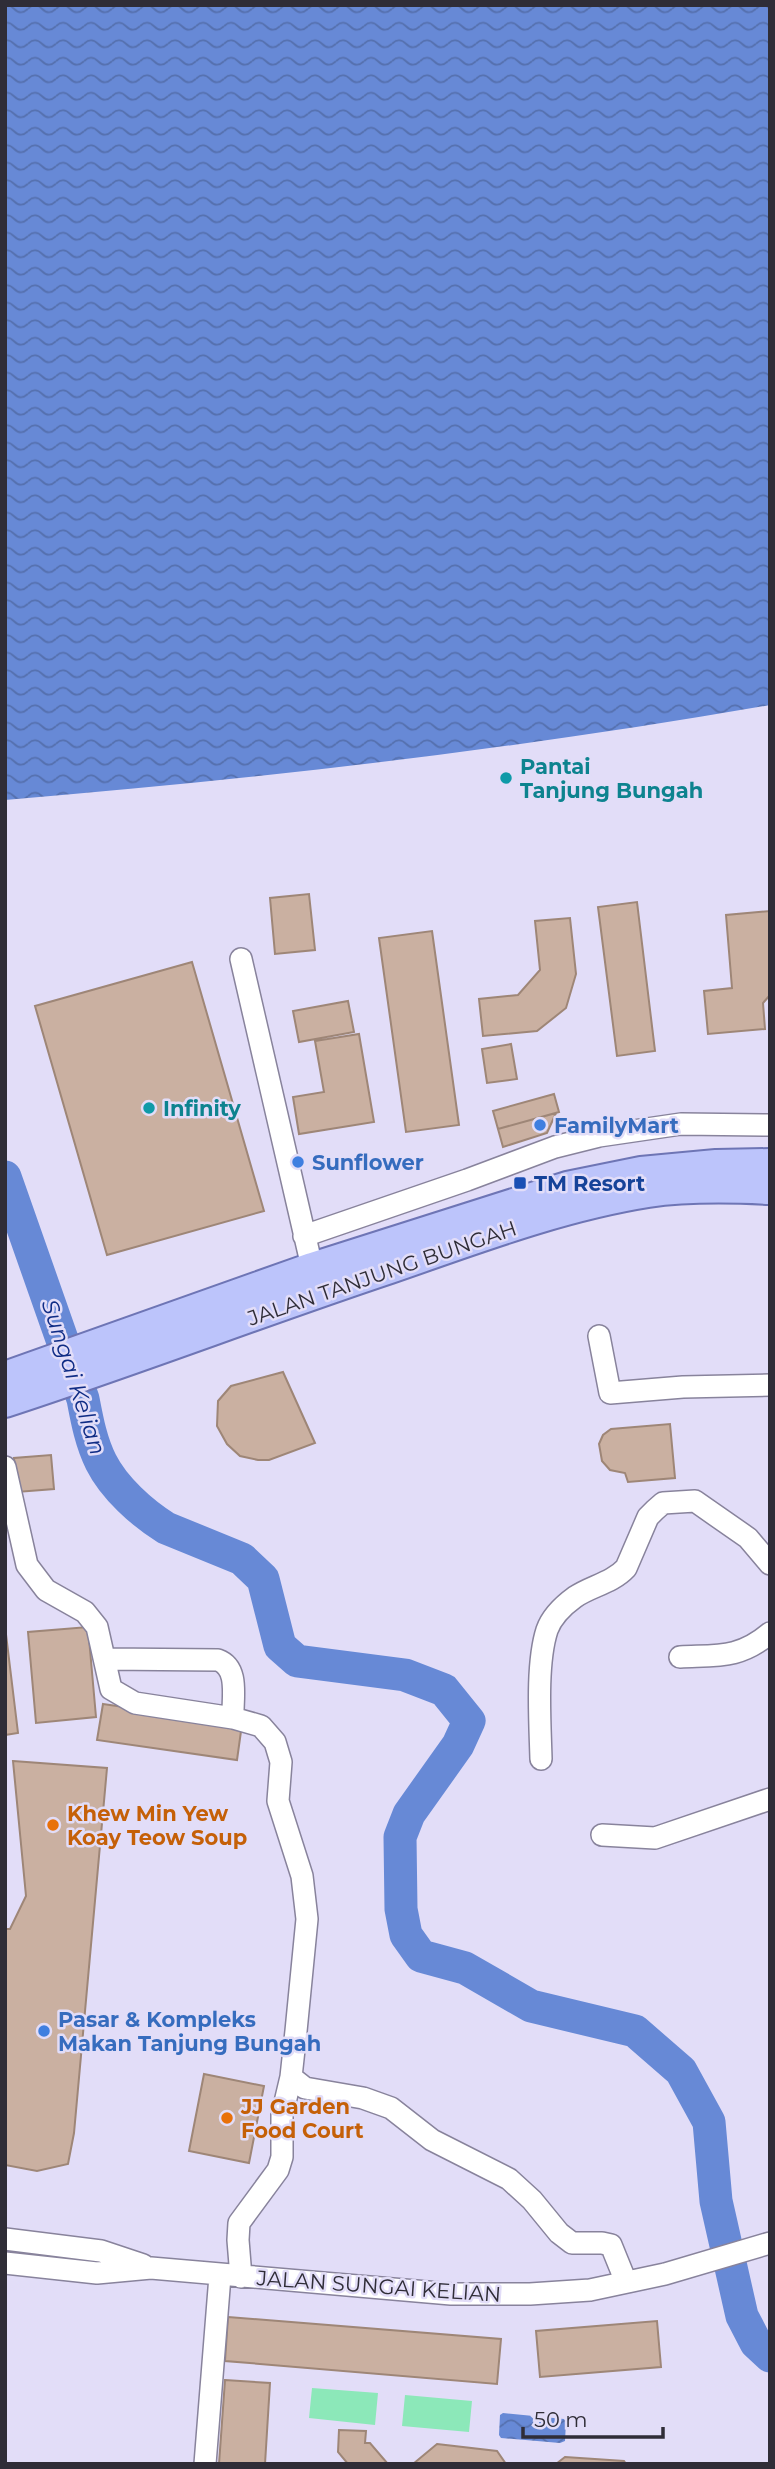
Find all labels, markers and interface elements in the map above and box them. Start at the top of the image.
place label: Pantai Tanjung Bungah [520,754,703,803]
marker: Pantai Tanjung Bungah [498,770,514,786]
place label: Infinity [163,1096,241,1121]
marker: Infinity [141,1100,157,1116]
place label: FamilyMart [554,1113,679,1138]
marker: FamilyMart [532,1117,548,1133]
place label: Sunflower [312,1150,424,1175]
marker: Sunflower [290,1154,306,1170]
place label: TM Resort [534,1171,645,1196]
marker: TM Resort [512,1175,528,1191]
street label: JALAN TANJUNG BUNGAH [243,1215,520,1331]
water label: Sungai Kelian [36,1296,112,1458]
place label: Khew Min Yew Koay Teow Soup [67,1801,247,1850]
marker: Khew Min Yew Koay Teow Soup [45,1817,61,1833]
place label: Pasar & Kompleks Makan Tanjung Bungah [58,2007,321,2056]
marker: Pasar & Kompleks Makan Tanjung Bungah [36,2023,52,2039]
place label: JJ Garden Food Court [240,2094,364,2143]
marker: JJ Garden Food Court [219,2110,235,2126]
street label: JALAN SUNGAI KELIAN [255,2265,502,2307]
scale bar [523,2396,663,2440]
text: 50 m [534,2407,588,2432]

